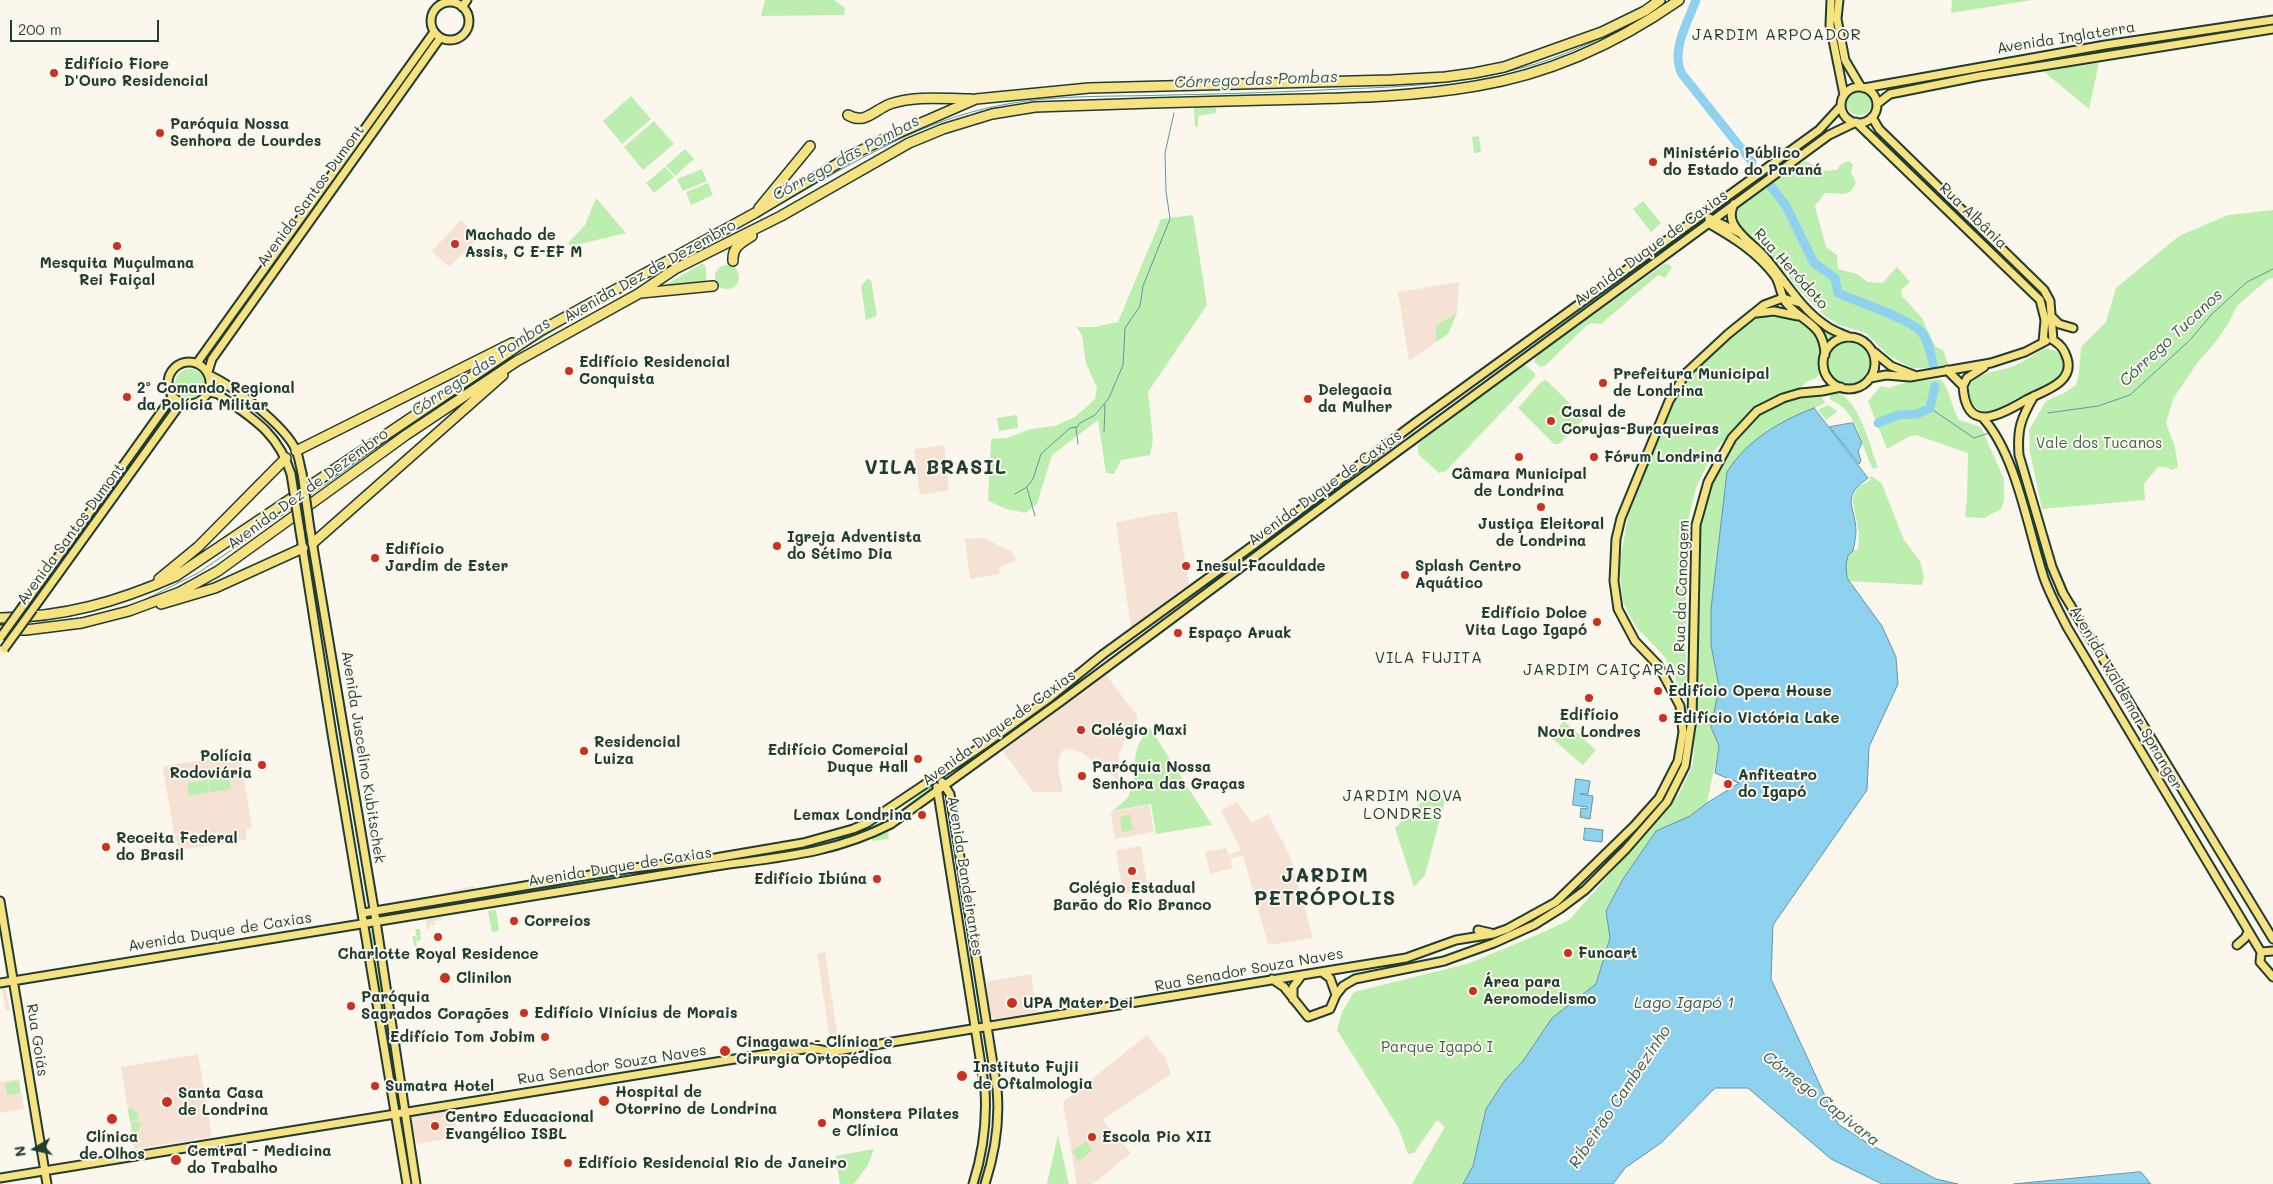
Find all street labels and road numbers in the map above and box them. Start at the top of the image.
street label: Avenida Inglaterra [1996,18,2136,58]
street label: Avenida Santos Dumont [254,122,368,270]
street label: Rua Albânia [1935,179,2011,253]
street label: Avenida Duque de Caxias [1571,186,1731,310]
street label: Avenida Dez de Dezembro [561,216,739,326]
street label: Rua Heródoto [1750,225,1832,313]
street label: Avenida Dez de Dezembro [224,425,392,553]
street label: Avenida Duque de Caxias [1245,426,1405,550]
street label: Avenida Santos Dumont [14,460,128,608]
street label: Rua da Canoagem [1671,520,1693,652]
street label: Avenida Waldemar Spranger [2066,603,2186,793]
street label: Avenida Juscelino Kubitschek [337,650,389,864]
street label: Avenida Duque de Caxias [919,666,1079,790]
street label: Avenida Bandeirantes [943,795,987,957]
street label: Avenida Duque de Caxias [527,844,713,890]
street label: Avenida Duque de Caxias [127,909,313,955]
street label: Rua Senador Souza Naves [1153,945,1345,995]
street label: Rua Goiás [22,1002,52,1078]
street label: Rua Senador Souza Naves [516,1041,708,1089]

